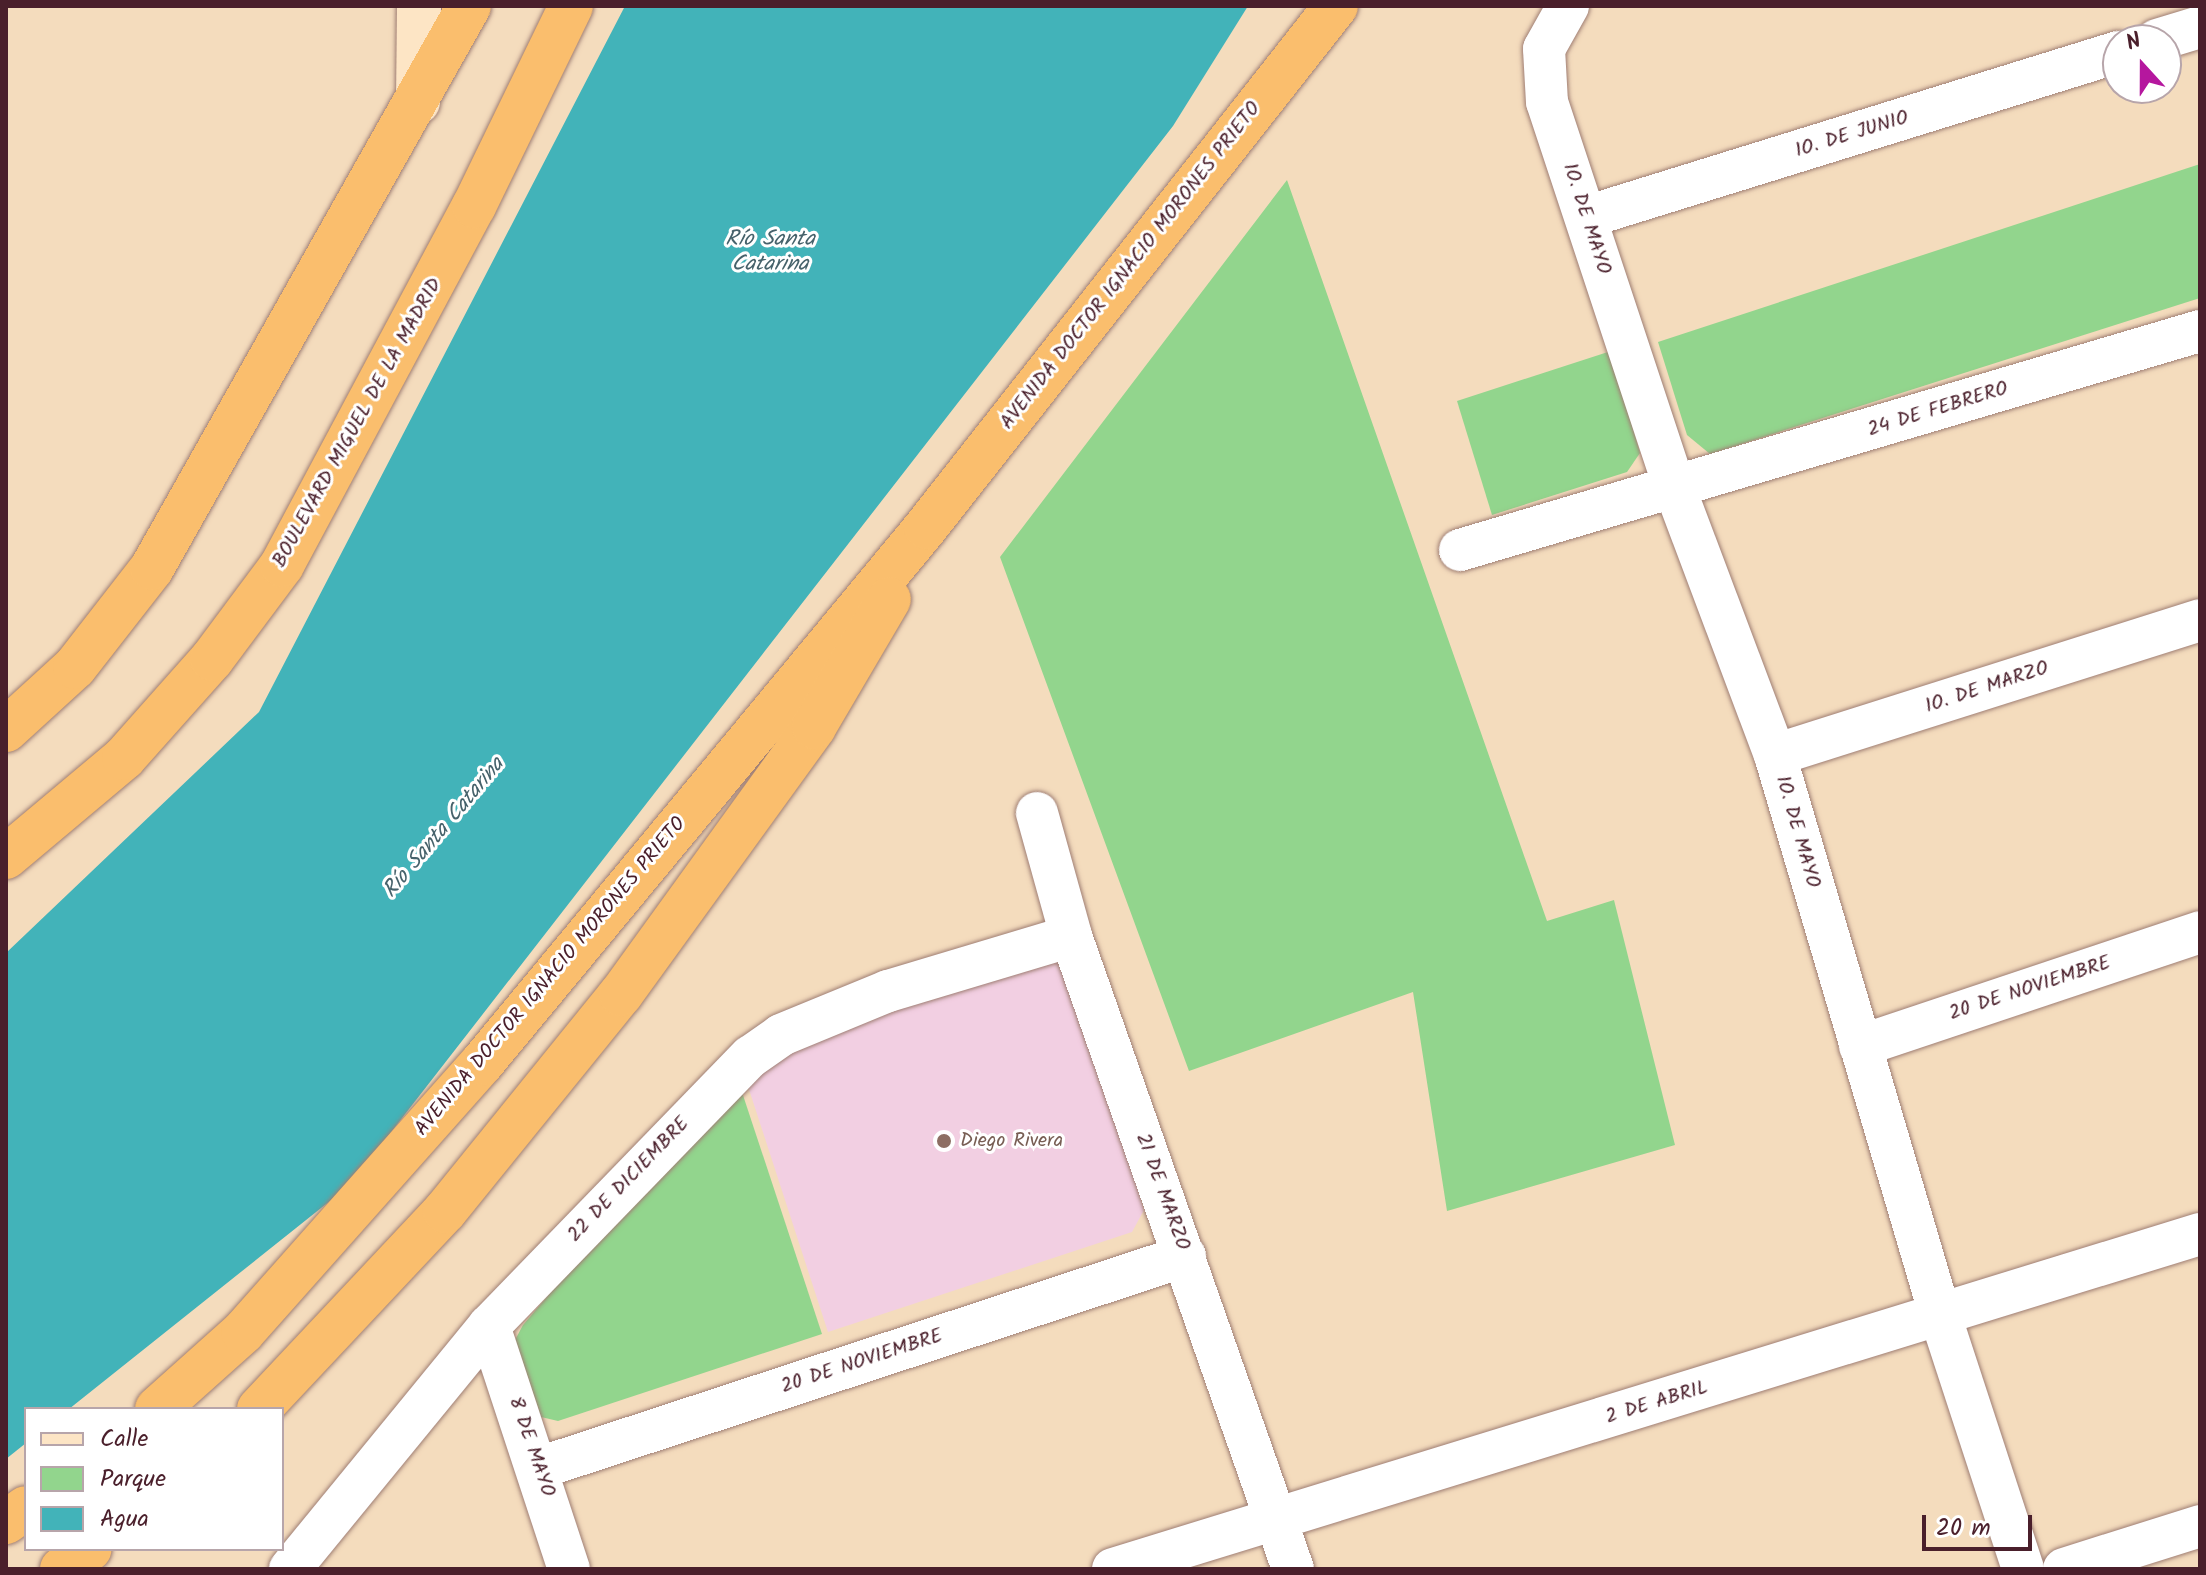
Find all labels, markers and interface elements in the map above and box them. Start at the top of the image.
north arrow [2102,24,2182,104]
text: N [2121,24,2147,62]
street label: AVENIDA DOCTOR IGNACIO MORONES PRIETO [996,97,1266,435]
street label: 1O. DE JUNIO [1792,106,1912,164]
street label: 1O. DE MAYO [1557,160,1615,278]
water label: Río Santa Catarina [725,226,815,278]
street label: BOULEVARD MIGUEL DE LA MADRID [268,274,448,572]
street label: 24 DE FEBRERO [1865,377,2011,443]
street label: 1O. DE MARZO [1922,657,2052,719]
water label: Río Santa Catarina [378,752,510,904]
street label: 1O. DE MAYO [1770,773,1824,891]
street label: AVENIDA DOCTOR IGNACIO MORONES PRIETO [410,813,692,1141]
street label: 20 DE NOVIEMBRE [1946,952,2114,1026]
street label: 22 DE DICIEMBRE [563,1112,695,1248]
place label: Diego Rivera [960,1129,1063,1153]
street label: 21 DE MARZO [1130,1130,1194,1254]
marker: Diego Rivera [935,1132,953,1150]
street label: 20 DE NOVIEMBRE [778,1325,946,1399]
street label: 2 DE ABRIL [1603,1376,1711,1430]
street label: 8 DE MAYO [503,1394,559,1500]
legend [24,1407,284,1551]
text: Calle [100,1420,148,1459]
text: Parque [100,1460,166,1499]
scale bar [1926,1499,2036,1549]
text: Agua [100,1500,149,1539]
text: 20 m [1936,1509,1991,1548]

